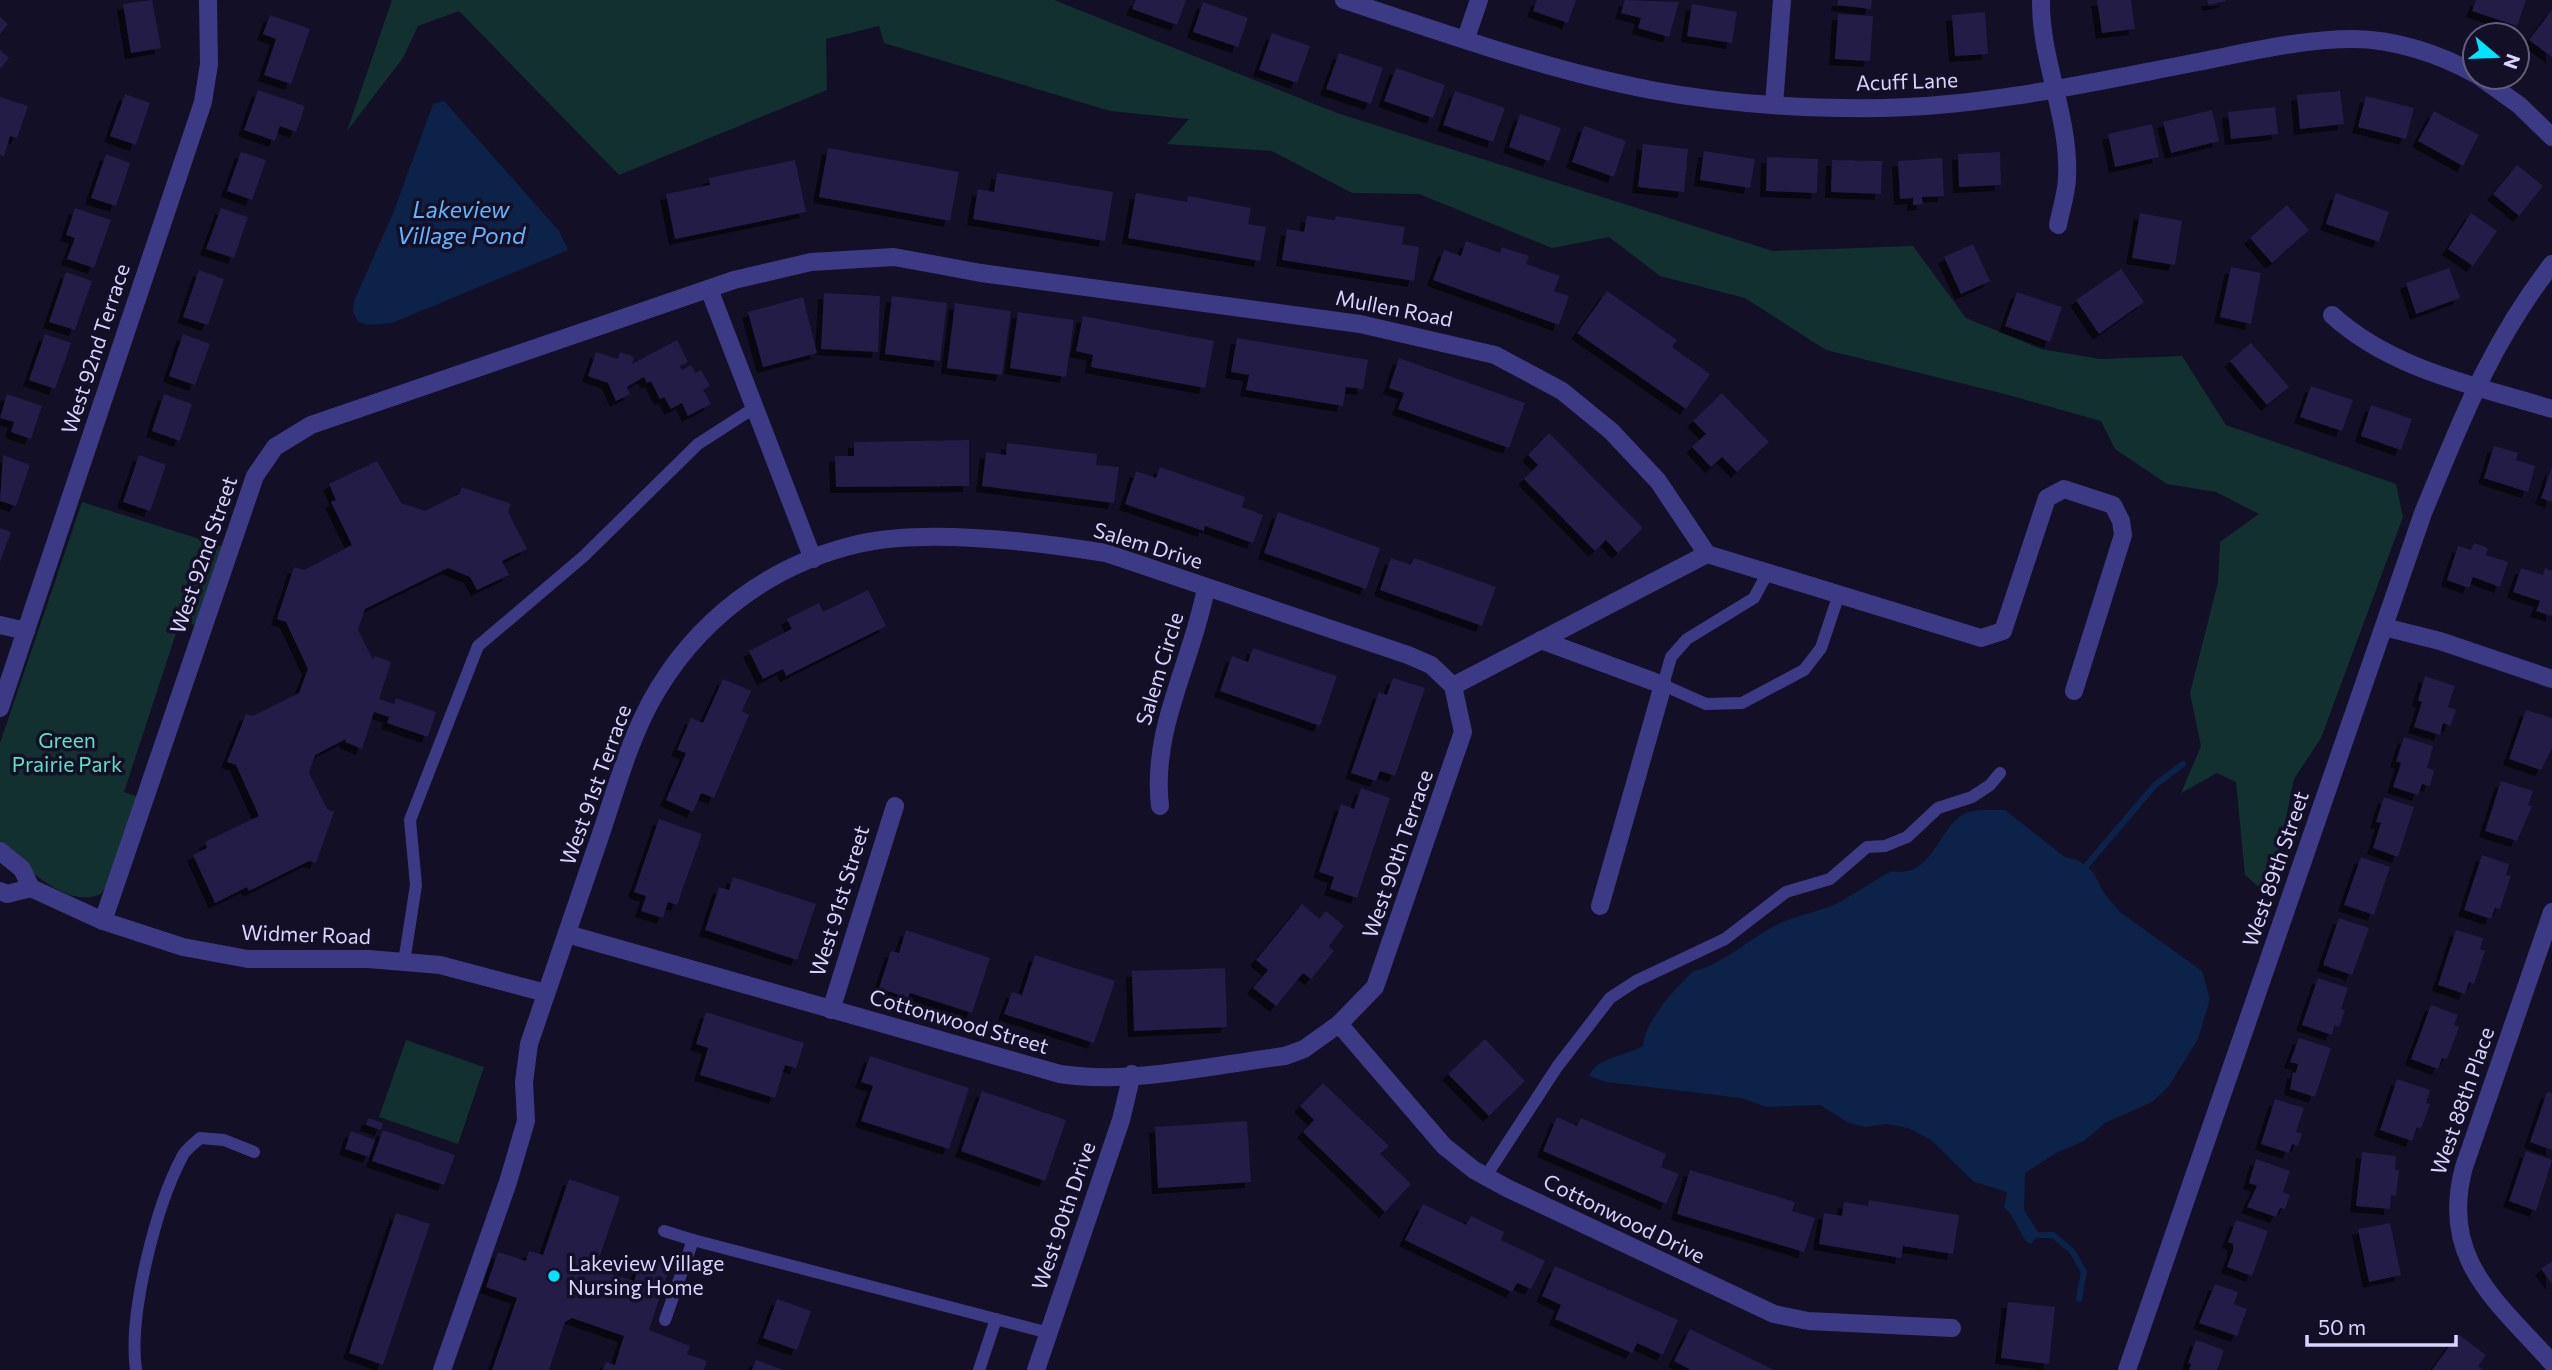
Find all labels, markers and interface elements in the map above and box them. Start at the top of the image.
north arrow [2461,21,2531,91]
text: N [2499,51,2526,72]
street label: Acuff Lane [1855,66,1959,95]
water label: Lakeview Village Pond [397,195,527,249]
street label: West 92nd Terrace [55,260,134,437]
street label: Mullen Road [1334,284,1455,331]
street label: West 92nd Street [164,472,241,637]
street label: Salem Drive [1091,516,1206,573]
street label: Salem Circle [1130,609,1188,728]
street label: West 91st Terrace [554,701,635,868]
park label: Green Prairie Park [12,727,122,776]
street label: West 90th Terrace [1356,766,1437,941]
street label: West 89th Street [2236,788,2313,949]
street label: West 91st Street [804,822,873,979]
street label: Widmer Road [241,919,371,948]
street label: Cottonwood Street [867,983,1052,1058]
street label: West 88th Place [2425,1024,2499,1178]
street label: West 90th Drive [1026,1138,1100,1293]
street label: Cottonwood Drive [1540,1168,1710,1268]
place label: Lakeview Village Nursing Home [568,1250,724,1299]
marker: Lakeview Village Nursing Home [546,1268,562,1284]
scale bar [2307,1304,2456,1348]
text: 50 m [2318,1314,2366,1339]

